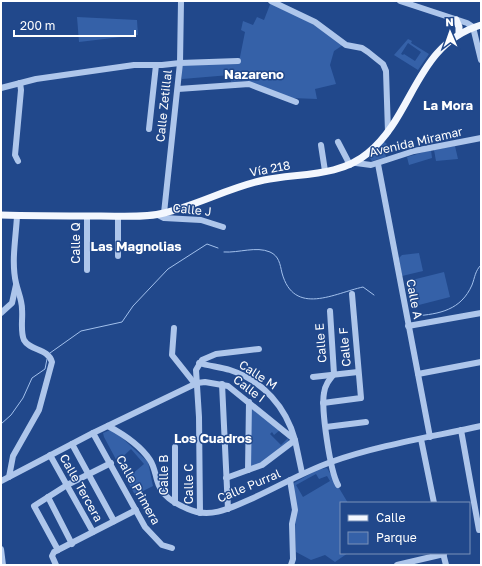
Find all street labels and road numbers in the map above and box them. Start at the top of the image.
street label: Calle Zetillal [152,69,175,143]
street label: Avenida Miramar [368,123,464,160]
street label: Vía 218 [248,157,292,180]
street label: Calle J [172,200,212,219]
street label: Calle Q [68,222,83,264]
street label: Calle A [403,278,426,320]
street label: Calle E [312,323,329,363]
street label: Calle F [335,327,354,367]
street label: Calle M [236,357,280,393]
street label: Calle I [230,372,268,405]
street label: Calle Tercera [57,451,106,524]
street label: Calle Primera [113,452,164,527]
street label: Calle B [156,455,171,495]
street label: Calle C [181,464,196,504]
street label: Calle Purral [215,465,283,506]

